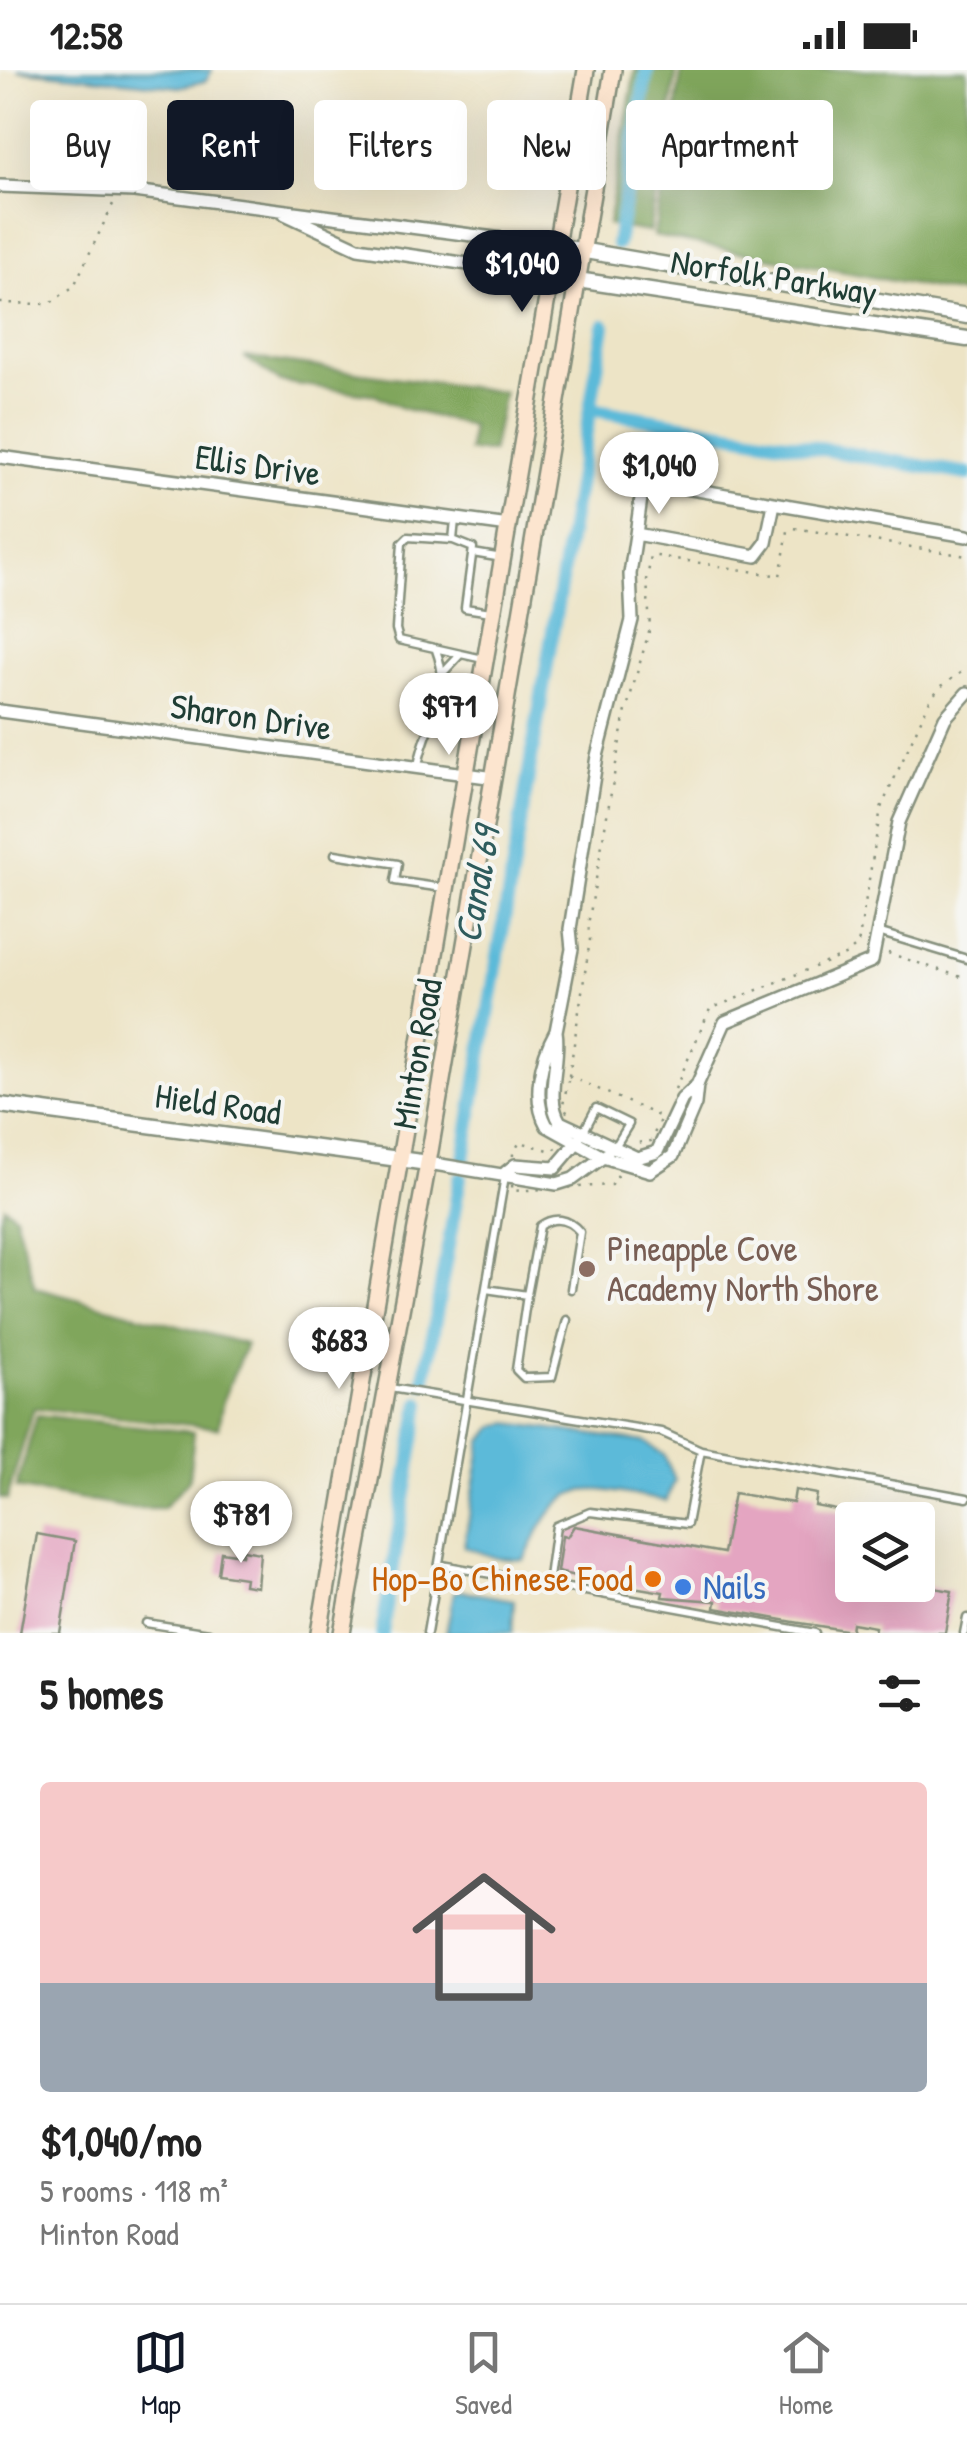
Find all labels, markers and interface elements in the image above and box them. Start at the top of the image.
text: 12:58 [50,9,123,61]
chip: Buy [30,100,147,190]
chip: Rent [167,100,294,190]
chip: Filters [314,100,467,190]
chip: New [487,100,606,190]
chip: Apartment [626,100,833,190]
pin: $1,040 [441,230,603,315]
street label: Norfolk Parkway [668,237,880,316]
text: $1,040 [485,241,559,284]
street label: Ellis Drive [193,432,324,497]
pin: $1,040 [578,432,740,517]
text: $1,040 [622,443,696,486]
pin: $971 [390,673,508,758]
street label: Sharon Drive [168,682,335,751]
text: $971 [421,684,477,727]
water label: Canal 69 [440,818,513,946]
street label: Minton Road [380,975,453,1133]
street label: Hield Road [152,1071,284,1136]
place label: Pineapple Cove Academy North Shore [607,1225,879,1312]
marker: Pineapple Cove Academy North Shore [576,1258,598,1280]
pin: $683 [280,1307,398,1392]
text: $683 [310,1318,368,1361]
pin: $781 [182,1481,300,1566]
text: $781 [212,1492,270,1535]
map controls [835,1502,935,1602]
button: layers [835,1502,935,1602]
place label: Hop-Bo Chinese Food [372,1555,633,1602]
place label: Nails [703,1563,766,1610]
marker: Hop-Bo Chinese Food [642,1568,664,1590]
marker: Nails [672,1576,694,1598]
text: 5 homes [40,1665,163,1722]
icon: filters [872,1666,927,1721]
icon: home [394,1847,574,2027]
text: $1,040/mo [40,2112,202,2169]
text: 5 rooms · 118 m² [40,2169,228,2212]
text: Minton Road [40,2212,179,2255]
tab: Map [133,2325,188,2423]
tab: Saved [455,2325,512,2423]
tab: Home [779,2325,834,2423]

